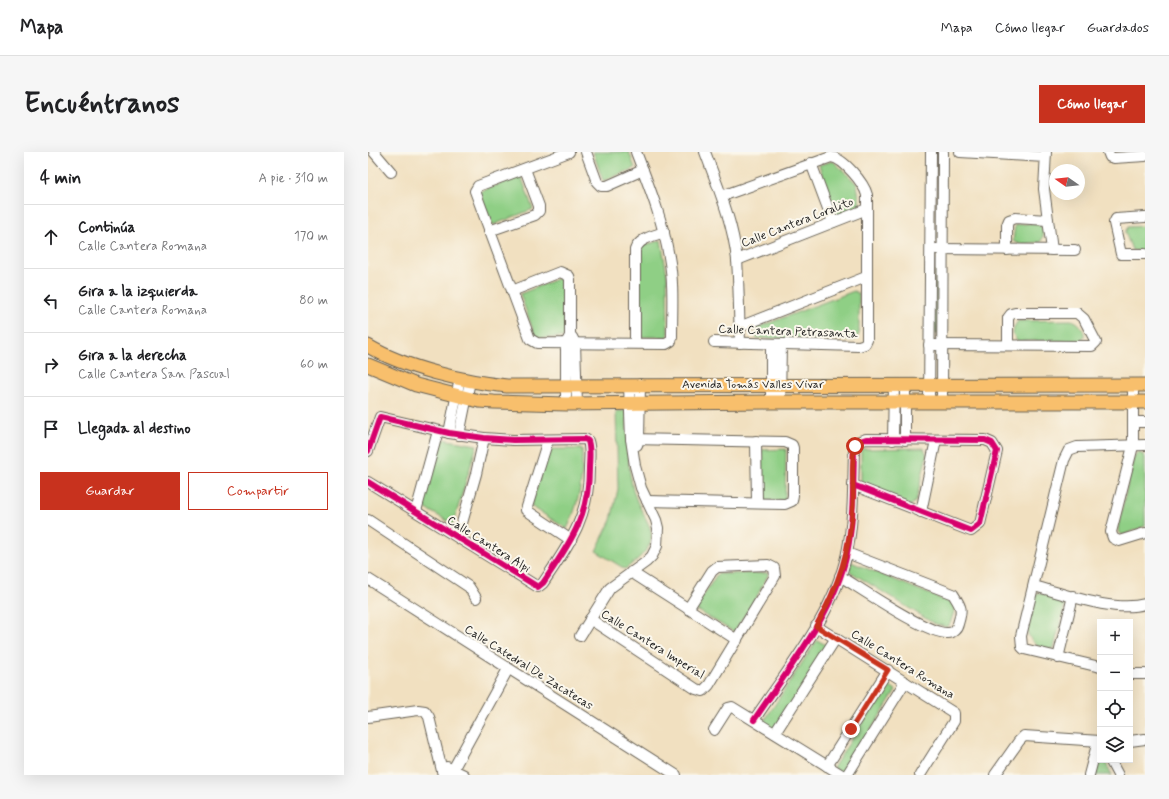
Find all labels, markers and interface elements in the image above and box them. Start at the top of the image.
text: Mapa [20,15,63,40]
text: Mapa [941,19,973,37]
text: Cómo llegar [995,19,1065,37]
text: Guardados [1087,19,1149,37]
button: Cómo llegar [1039,85,1145,123]
text: Encuéntranos [24,86,180,123]
north arrow [1049,164,1085,200]
text: 4 min [40,167,81,189]
text: A pie · 310 m [258,170,328,187]
street label: Calle Cantera Coralito [739,194,856,252]
text: Continúa [78,218,135,238]
icon: ahead [40,226,62,248]
text: 170 m [294,228,328,245]
text: Calle Cantera Romana [78,238,207,255]
text: Gira a la izquierda [78,282,197,302]
icon: left [40,290,62,312]
text: 80 m [299,292,328,309]
text: Calle Cantera Romana [78,302,207,319]
street label: Calle Cantera Petrasanta [718,322,859,342]
text: Gira a la derecha [78,346,187,366]
icon: right [40,354,62,376]
text: 60 m [300,356,328,373]
text: Calle Cantera San Pascual [78,366,230,383]
street label: Avenida Tomás Valles Vivar [682,377,824,393]
icon: arrive [40,418,62,440]
text: Llegada al destino [78,419,191,439]
route start [846,437,864,455]
button: Guardar [40,472,180,510]
button: Compartir [188,472,328,510]
street label: Calle Cantera Alpi [444,513,533,577]
street label: Calle Cantera Imperial [598,606,707,683]
map controls [1097,619,1133,763]
button: + [1097,619,1133,655]
street label: Calle Catedral De Zacatecas [461,622,596,714]
street label: Calle Cantera Romana [848,626,957,703]
button: − [1097,655,1133,691]
button: locate [1097,691,1133,727]
route end [842,720,860,738]
button: layers [1097,727,1133,763]

